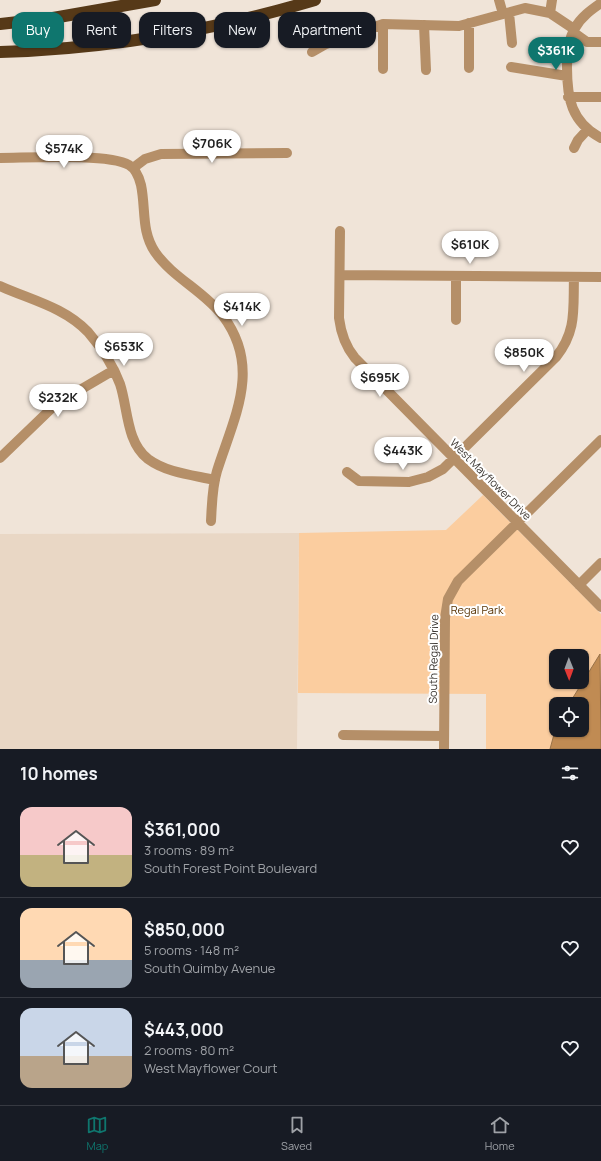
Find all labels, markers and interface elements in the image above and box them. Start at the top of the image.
chip: Buy [12,12,64,48]
chip: Rent [72,12,131,48]
chip: Filters [139,12,206,48]
chip: New [214,12,270,48]
chip: Apartment [278,12,376,48]
pin: $361K [528,37,584,71]
text: $361K [537,41,575,59]
pin: $706K [184,130,240,164]
text: $706K [192,134,232,152]
pin: $574K [36,135,92,169]
text: $574K [45,139,83,157]
pin: $610K [442,231,498,265]
text: $610K [451,235,489,253]
pin: $414K [214,293,270,327]
text: $414K [223,297,261,315]
pin: $653K [96,333,152,367]
text: $653K [104,337,144,355]
pin: $850K [496,339,552,373]
text: $850K [504,343,544,361]
pin: $695K [352,364,408,398]
text: $695K [360,368,400,386]
pin: $232K [30,384,86,418]
text: $232K [38,388,78,406]
street label: West Mayflower Drive [447,435,535,523]
pin: $443K [375,437,431,471]
text: $443K [383,441,423,459]
park label: Regal Park [451,602,504,617]
street label: South Regal Drive [425,614,441,704]
north arrow [549,649,589,689]
map controls [549,649,589,737]
button: locate [549,697,589,737]
text: 10 homes [20,762,98,785]
icon: filters [559,762,581,784]
text: $361,000 [144,818,220,841]
icon: home [52,823,100,871]
icon: heart [559,836,581,858]
text: 3 rooms · 89 m² [144,841,234,859]
text: South Forest Point Boulevard [144,859,317,877]
text: $850,000 [144,918,225,941]
icon: home [52,924,100,972]
icon: heart [559,937,581,959]
text: 5 rooms · 148 m² [144,941,239,959]
text: South Quimby Avenue [144,959,275,977]
text: $443,000 [144,1018,224,1041]
icon: home [52,1024,100,1072]
icon: heart [559,1037,581,1059]
text: 2 rooms · 80 m² [144,1041,234,1059]
text: West Mayflower Court [144,1059,278,1077]
tab: Map [86,1114,108,1153]
tab: Saved [281,1114,312,1153]
tab: Home [485,1114,515,1153]

